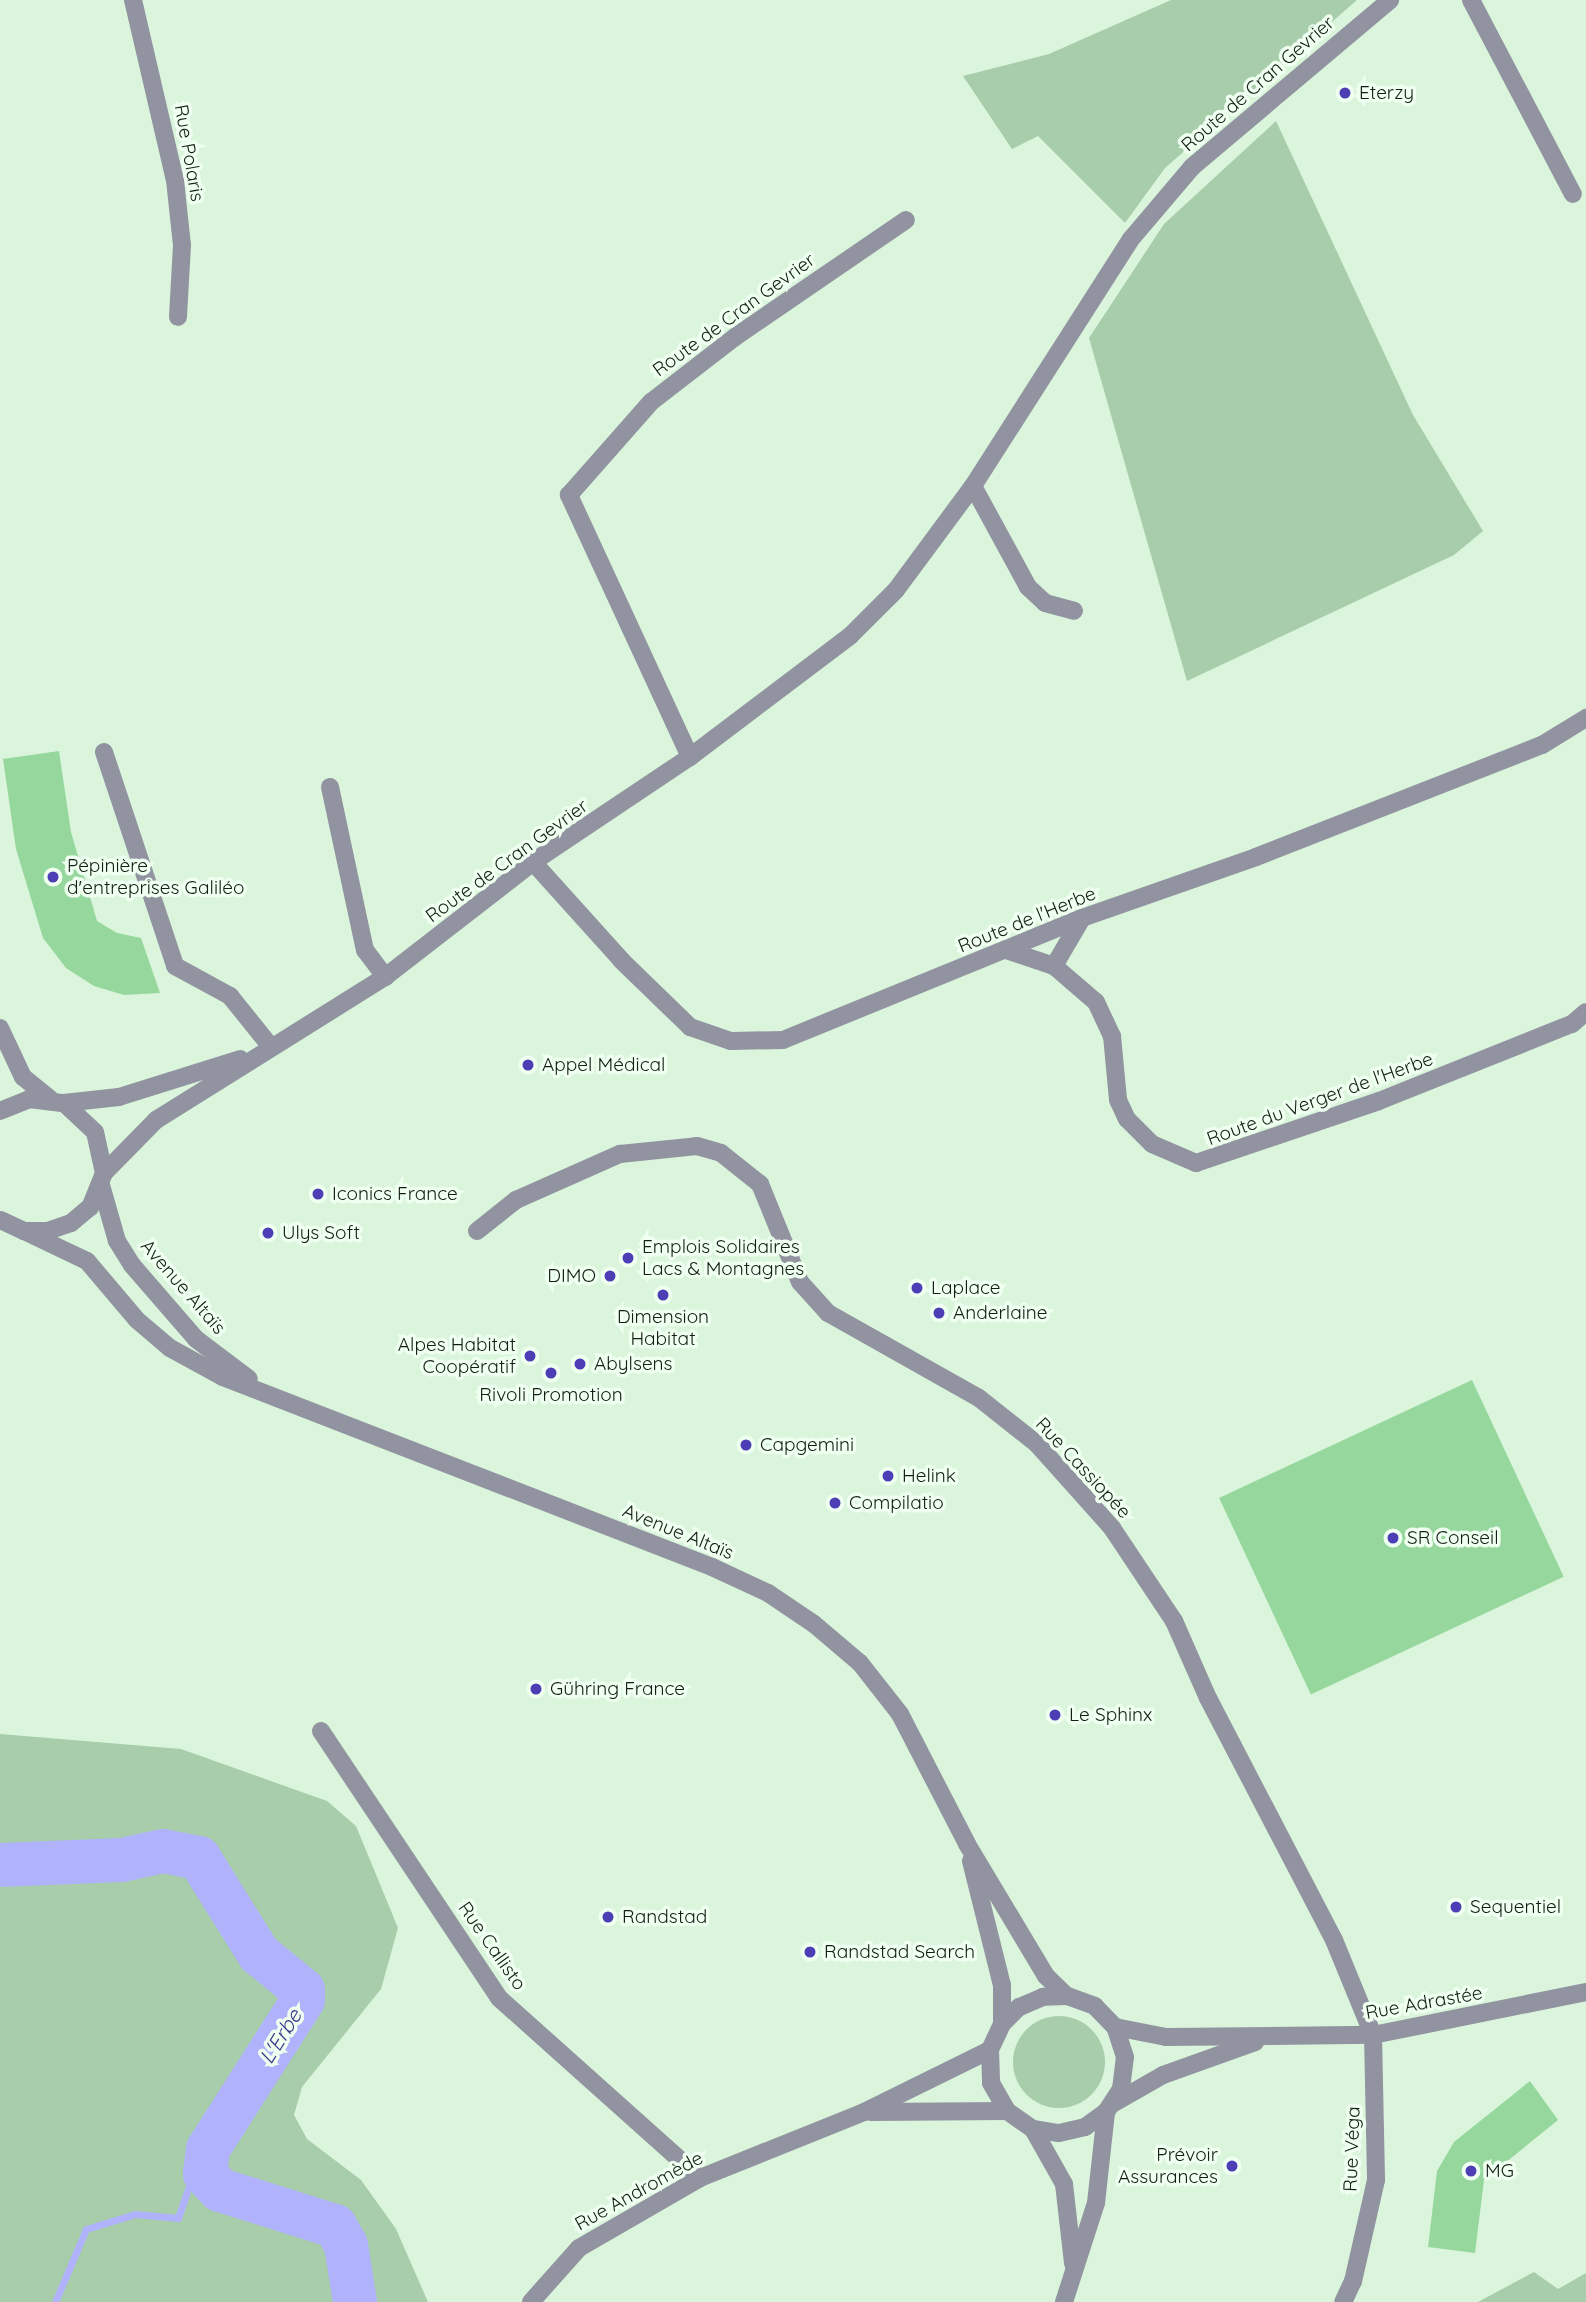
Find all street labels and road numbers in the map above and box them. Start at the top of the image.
street label: Route de Cran Gevrier [1177,11,1339,157]
street label: Rue Polaris [169,103,209,203]
street label: Route de Cran Gevrier [648,248,820,382]
street label: Route de Cran Gevrier [421,794,593,928]
street label: Route de l'Herbe [955,882,1099,958]
street label: Route du Verger de l'Herbe [1204,1047,1436,1151]
street label: Avenue Altaïs [136,1235,230,1339]
street label: Rue Cassiopée [1030,1413,1136,1523]
street label: Avenue Altaïs [619,1499,737,1565]
street label: Rue Callisto [453,1897,531,1995]
street label: Rue Adrastée [1364,1981,1484,2025]
street label: Rue Véga [1339,2106,1365,2192]
street label: Rue Andromède [571,2146,707,2236]

